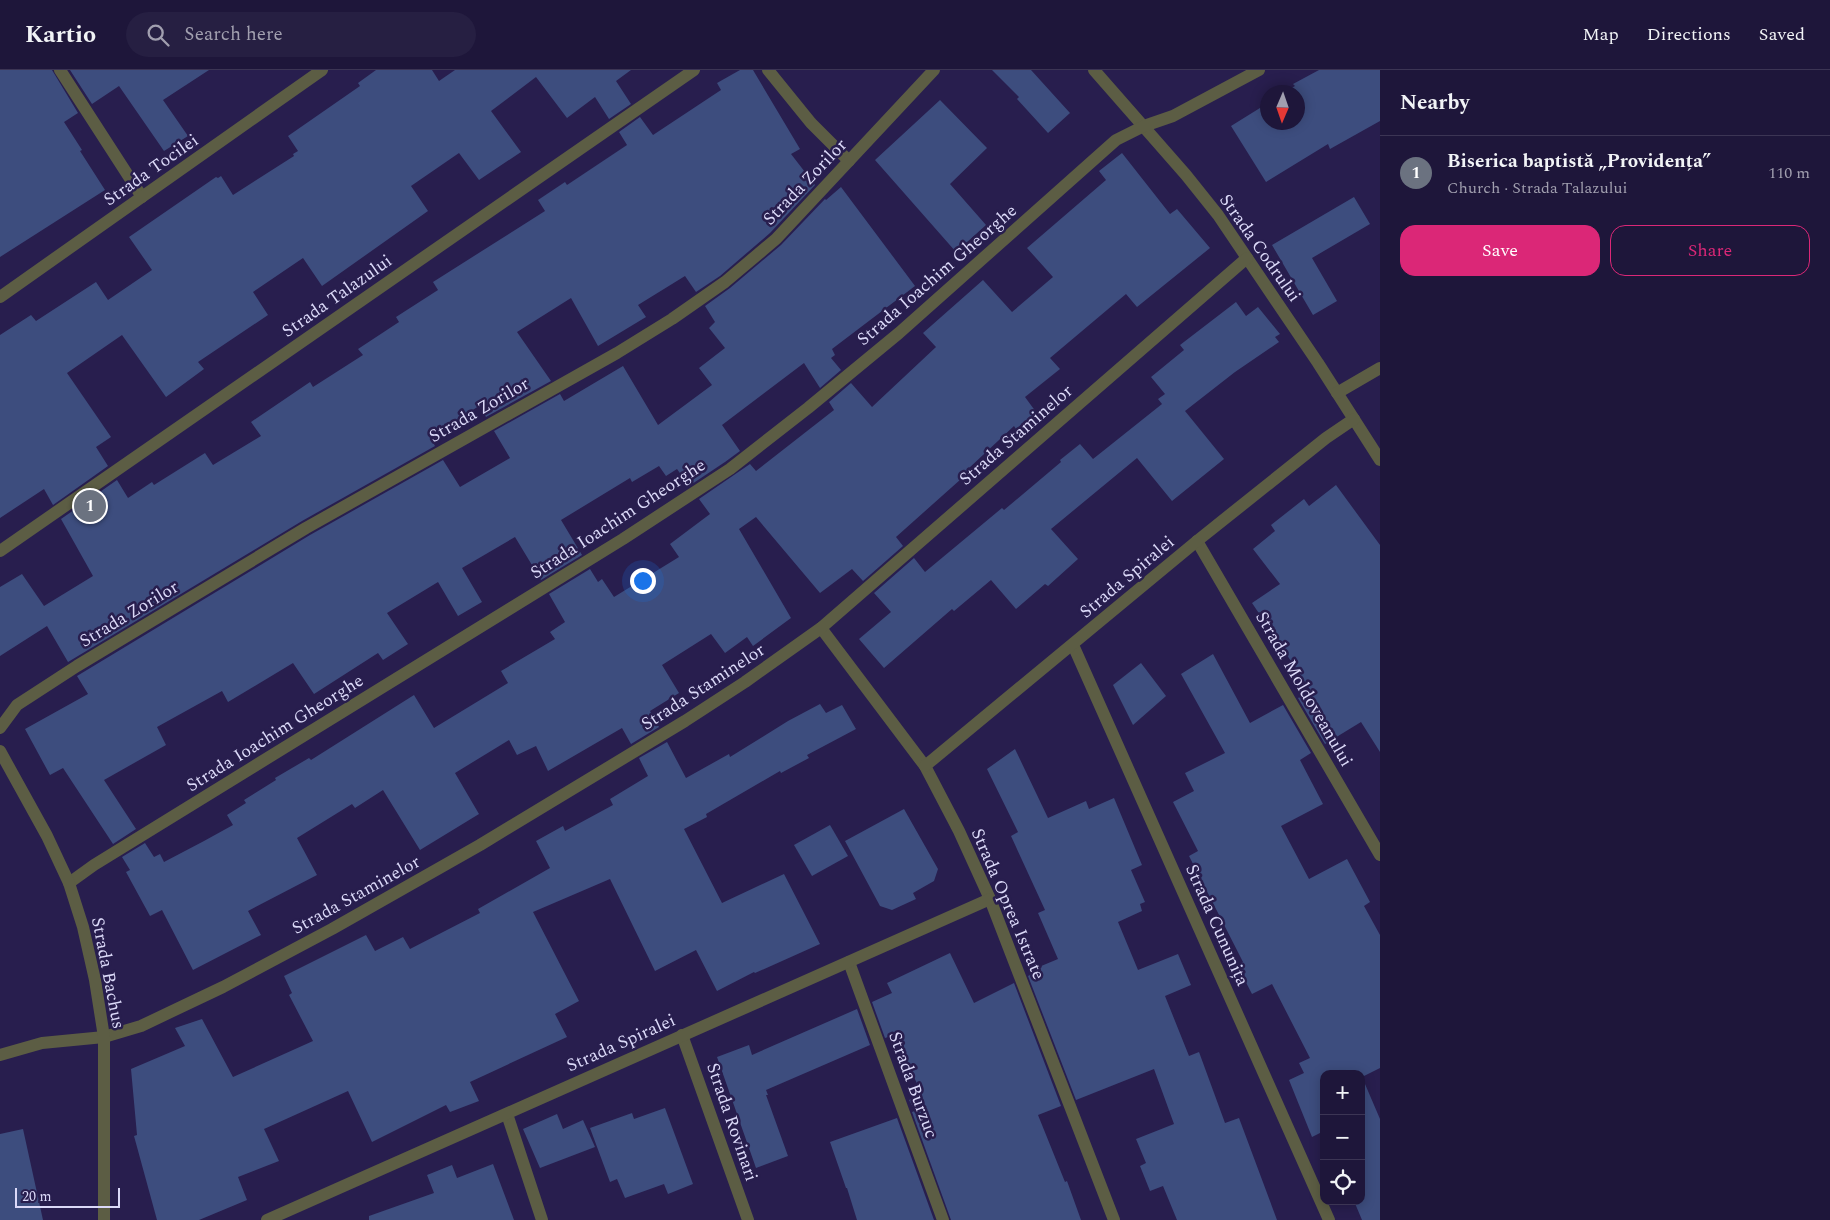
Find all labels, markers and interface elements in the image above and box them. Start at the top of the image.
search box [126,12,476,57]
text: Kartio [25,17,96,53]
text: Search here [184,20,283,49]
icon: search [144,21,172,49]
text: Map [1583,21,1619,48]
text: Directions [1647,21,1731,48]
text: Saved [1759,21,1805,48]
north arrow [1260,85,1305,130]
text: Nearby [1400,87,1470,119]
street label: Strada Tocilei [98,127,204,213]
street label: Strada Zorilor [756,132,854,232]
text: Biserica baptistă „Providența” [1447,147,1711,176]
text: 1 [1412,161,1420,185]
text: 110 m [1768,161,1810,185]
text: Church · Strada Talazului [1447,176,1627,200]
street label: Strada Codrului [1213,188,1307,308]
street label: Strada Ioachim Gheorghe [851,198,1023,352]
button: Save [1400,225,1600,276]
button: Share [1610,225,1810,276]
street label: Strada Talazului [276,248,398,344]
street label: Strada Zorilor [424,370,534,450]
street label: Strada Staminelor [953,378,1079,492]
street label: Strada Ioachim Gheorghe [525,452,711,586]
pin: 1 [74,487,106,525]
street label: Strada Spiralei [1074,529,1180,625]
your location [630,568,656,594]
street label: Strada Zorilor [74,574,184,654]
street label: Strada Moldoveanului [1248,606,1360,772]
street label: Strada Staminelor [636,637,770,737]
street label: Strada Ioachim Gheorghe [181,667,369,799]
street label: Strada Oprea Istrate [964,824,1052,984]
street label: Strada Staminelor [287,849,425,941]
street label: Strada Cununița [1178,860,1256,990]
street label: Strada Bachus [84,915,132,1031]
street label: Strada Spiralei [562,1007,680,1079]
street label: Strada Burzuc [881,1028,945,1142]
street label: Strada Rovinari [699,1059,765,1185]
map controls [1320,1070,1365,1205]
button: + [1320,1070,1365,1115]
button: − [1320,1115,1365,1160]
button: locate [1320,1160,1365,1205]
scale bar [15,1185,120,1208]
text: 20 m [22,1186,52,1207]

